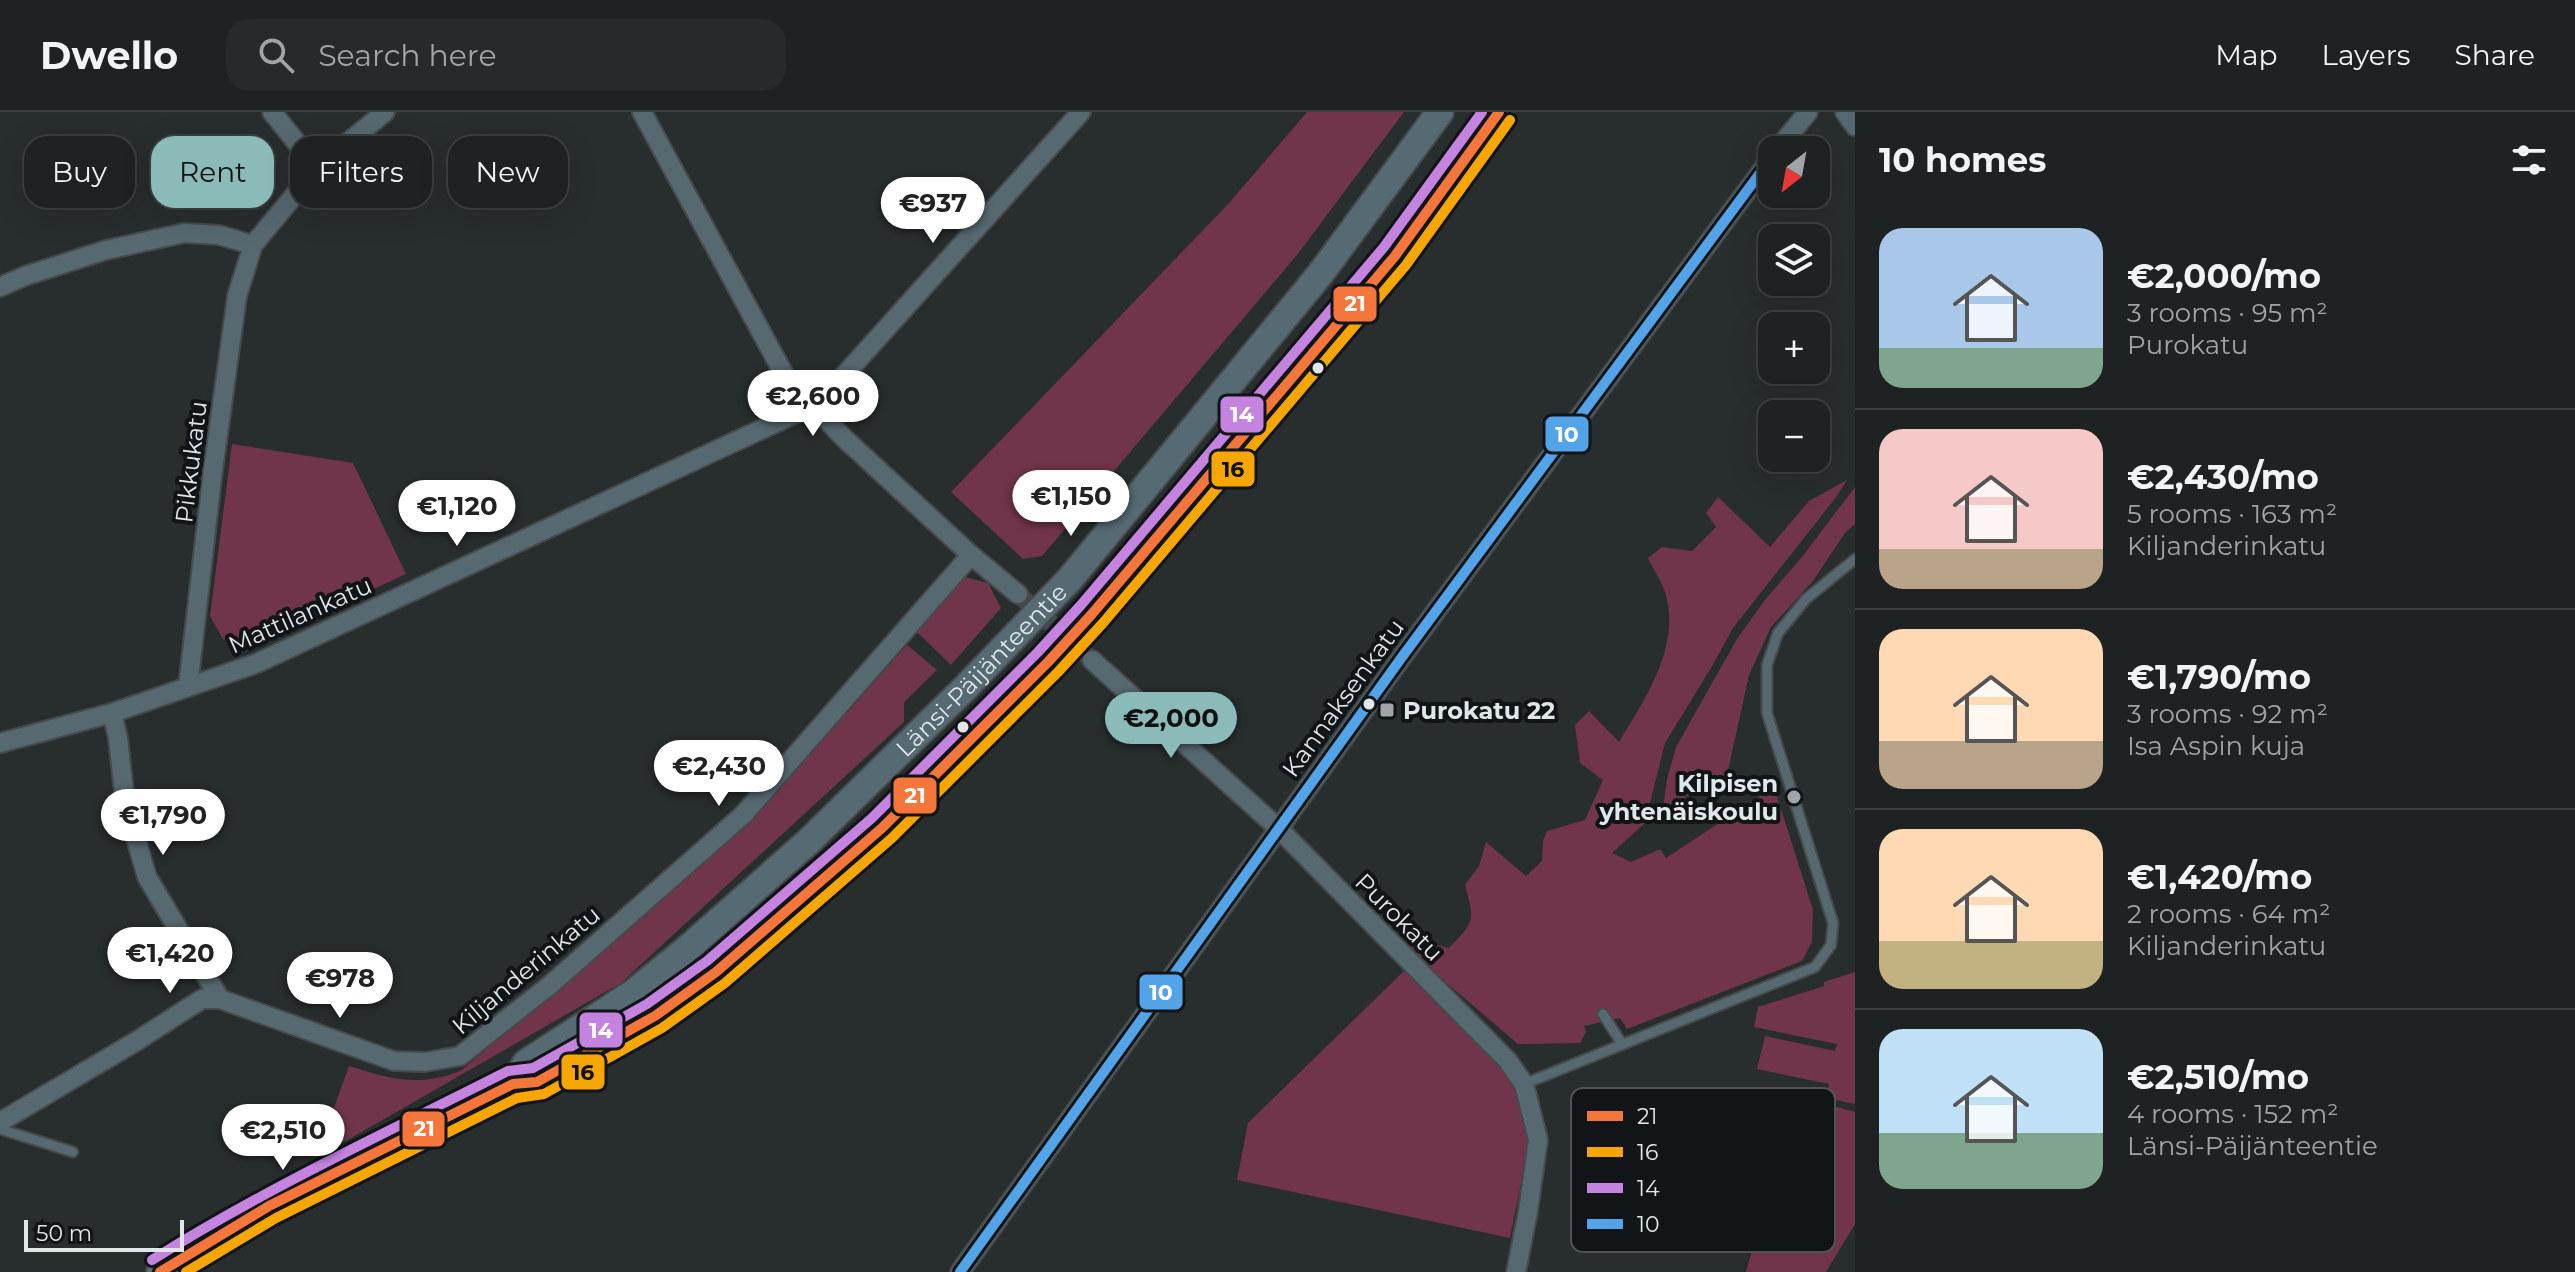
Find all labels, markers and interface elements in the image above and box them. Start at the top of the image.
search box [226,19,786,91]
text: Dwello [40,32,178,79]
icon: search [254,33,298,77]
text: Search here [318,37,497,74]
text: Map [2215,38,2278,72]
text: Layers [2322,38,2411,72]
text: Share [2455,38,2535,72]
chip: Buy [24,136,135,208]
chip: Rent [151,136,274,208]
chip: Filters [290,136,432,208]
chip: New [448,136,568,208]
north arrow [1758,136,1830,208]
map controls [1758,136,1830,472]
icon: filters [2507,138,2551,182]
text: 10 homes [1879,139,2046,181]
pin: €937 [886,177,980,245]
text: €937 [899,187,967,219]
button: layers [1758,224,1830,296]
text: €2,000/mo [2127,255,2321,297]
icon: home [1943,260,2039,356]
line badge: 21 [1332,285,1378,323]
text: 21 [1344,290,1366,317]
text: 3 rooms · 95 m² [2127,297,2328,329]
button: + [1758,312,1830,384]
text: Purokatu [2127,329,2248,361]
unlabelled marker [1310,360,1326,376]
pin: €2,600 [748,370,878,438]
text: €2,600 [766,380,860,412]
line badge: 14 [1219,395,1265,434]
street label: Pikkukatu [169,399,213,525]
button: − [1758,400,1830,472]
text: 14 [1230,401,1254,428]
line badge: 10 [1544,415,1590,453]
text: 10 [1555,421,1579,448]
line badge: 16 [1210,450,1256,488]
text: 16 [1222,456,1244,483]
text: €2,430/mo [2127,456,2319,498]
icon: home [1943,461,2039,557]
pin: €1,150 [1006,470,1136,538]
pin: €1,120 [392,480,522,548]
text: €1,150 [1030,480,1112,512]
text: €1,120 [416,490,498,522]
text: 5 rooms · 163 m² [2127,498,2337,530]
text: Kiljanderinkatu [2127,530,2326,562]
street label: Mattilankatu [224,570,376,660]
street label: Länsi-Päijänteentie [890,577,1073,762]
street label: Kannaksenkatu [1276,613,1410,783]
text: €1,790/mo [2127,656,2311,698]
icon: home [1943,661,2039,757]
pin: €2,000 [1106,692,1236,760]
unlabelled marker [1361,696,1377,712]
place label: Purokatu 22 [1403,696,1555,725]
text: 3 rooms · 92 m² [2127,698,2328,730]
marker: Purokatu 22 [1378,701,1396,719]
text: €2,000 [1123,702,1219,734]
unlabelled marker [955,719,971,735]
text: Isa Aspin kuja [2127,730,2305,762]
pin: €2,430 [654,740,784,808]
text: €2,430 [672,750,766,782]
place label: Kilpisen yhtenäiskoulu [1598,769,1778,826]
line badge: 21 [892,776,938,815]
text: 21 [904,782,926,809]
marker: Kilpisen yhtenäiskoulu [1785,788,1803,806]
pin: €1,790 [98,789,228,857]
text: €1,790 [119,799,207,831]
text: €1,420/mo [2127,856,2312,898]
icon: home [1943,861,2039,957]
street label: Purokatu [1349,867,1449,967]
text: 2 rooms · 64 m² [2127,898,2330,930]
street label: Kiljanderinkatu [446,900,606,1040]
pin: €1,420 [105,927,235,995]
text: Kiljanderinkatu [2127,930,2326,962]
text: €1,420 [125,937,215,969]
pin: €978 [293,952,387,1020]
text: €978 [305,962,375,994]
line badge: 10 [1138,973,1184,1011]
text: 10 [1149,979,1173,1006]
line badge: 14 [578,1011,624,1049]
text: 14 [589,1017,613,1044]
line badge: 16 [560,1053,606,1091]
text: €2,510/mo [2127,1056,2309,1098]
text: 16 [572,1059,594,1086]
icon: home [1943,1061,2039,1157]
legend [1571,1088,1835,1252]
text: 4 rooms · 152 m² [2127,1098,2338,1130]
text: 21 [1637,1103,1657,1130]
pin: €2,510 [218,1104,348,1172]
line badge: 21 [401,1110,446,1148]
text: €2,510 [240,1114,326,1146]
text: 21 [413,1115,435,1142]
text: Länsi-Päijänteentie [2127,1130,2378,1162]
text: 16 [1637,1139,1658,1166]
text: 14 [1637,1175,1660,1202]
text: 10 [1637,1211,1660,1238]
scale bar [24,1216,184,1252]
text: 50 m [36,1220,92,1247]

